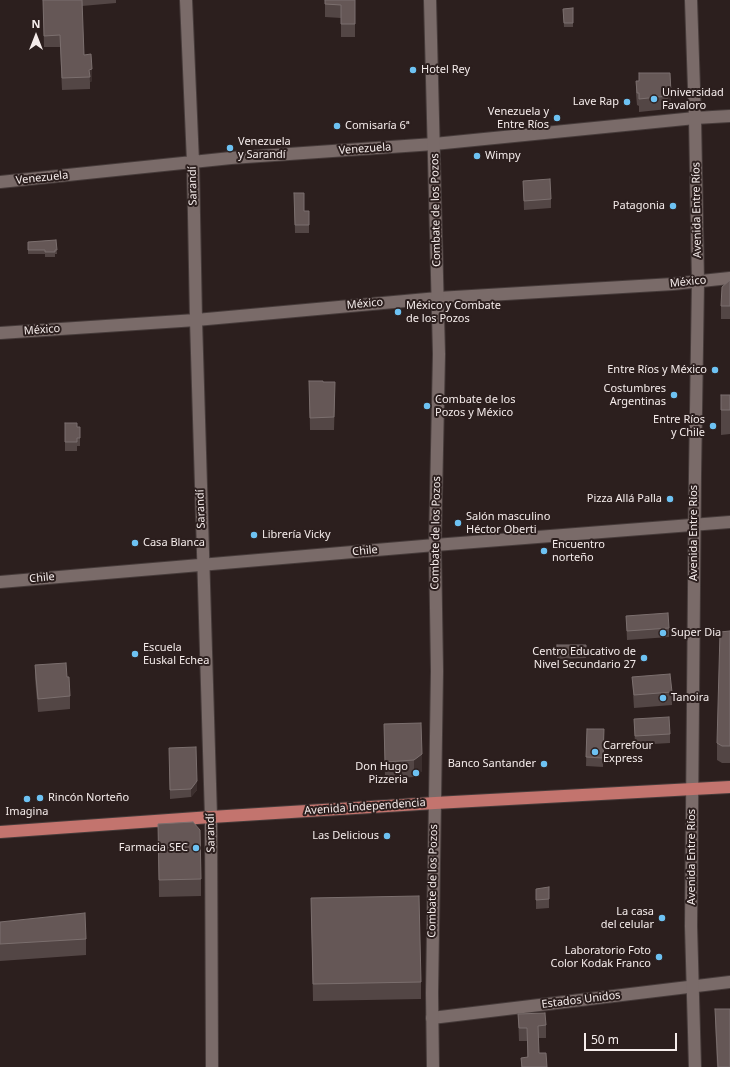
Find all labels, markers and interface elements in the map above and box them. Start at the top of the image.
north arrow [16,16,56,56]
text: N [32,16,40,31]
place label: Hotel Rey [421,63,470,77]
marker: Hotel Rey [408,65,418,75]
place label: Universidad Favaloro [662,86,724,112]
marker: Universidad Favaloro [649,94,659,104]
place label: Lave Rap [573,95,619,109]
marker: Lave Rap [622,97,632,107]
place label: Venezuela y Entre Ríos [488,105,549,131]
marker: Venezuela y Entre Ríos [552,113,562,123]
place label: Comisaría 6ª [345,119,410,133]
marker: Comisaría 6ª [332,121,342,131]
place label: Venezuela y Sarandí [238,135,291,161]
street label: Venezuela [338,141,392,157]
marker: Venezuela y Sarandí [225,143,235,153]
place label: Wimpy [485,149,521,163]
marker: Wimpy [472,151,482,161]
street label: Combate de los Pozos [428,153,444,267]
street label: Avenida Entre Ríos [690,162,704,258]
street label: Sarandí [186,166,200,206]
street label: Venezuela [15,169,69,187]
place label: Patagonia [613,199,665,213]
marker: Patagonia [668,201,678,211]
street label: México [669,274,707,290]
street label: México [346,296,384,312]
place label: México y Combate de los Pozos [406,299,501,325]
marker: México y Combate de los Pozos [393,307,403,317]
street label: México [23,322,61,338]
place label: Entre Ríos y México [607,363,707,377]
marker: Entre Ríos y México [710,365,720,375]
place label: Costumbres Argentinas [604,382,666,408]
marker: Costumbres Argentinas [669,390,679,400]
place label: Combate de los Pozos y México [435,393,515,419]
marker: Combate de los Pozos y México [422,401,432,411]
place label: Entre Ríos y Chile [653,413,705,439]
marker: Entre Ríos y Chile [708,421,718,431]
street label: Combate de los Pozos [428,476,444,590]
street label: Avenida Entre Ríos [687,485,701,581]
street label: Sarandí [194,489,208,529]
place label: Pizza Allá Palla [587,492,662,506]
marker: Pizza Allá Palla [665,494,675,504]
place label: Salón masculino Héctor Oberti [466,510,550,536]
marker: Salón masculino Héctor Oberti [453,518,463,528]
place label: Librería Vicky [262,528,331,542]
marker: Librería Vicky [249,530,259,540]
place label: Casa Blanca [143,536,205,550]
marker: Casa Blanca [130,538,140,548]
place label: Encuentro norteño [552,538,605,564]
street label: Chile [352,543,378,559]
marker: Encuentro norteño [539,546,549,556]
street label: Chile [29,570,55,586]
place label: Super Dia [671,626,721,640]
marker: Super Dia [658,628,668,638]
place label: Escuela Euskal Echea [143,641,209,667]
place label: Centro Educativo de Nivel Secundario 27 [532,645,636,671]
marker: Escuela Euskal Echea [130,649,140,659]
marker: Centro Educativo de Nivel Secundario 27 [639,653,649,663]
place label: Tanoira [671,691,709,705]
marker: Tanoira [658,693,668,703]
place label: Carrefour Express [603,739,653,765]
marker: Carrefour Express [590,747,600,757]
place label: Banco Santander [448,757,536,771]
marker: Banco Santander [539,759,549,769]
place label: Don Hugo Pizzeria [355,760,408,786]
marker: Don Hugo Pizzeria [411,768,421,778]
place label: Rincón Norteño [48,791,129,805]
marker: Rincón Norteño [35,793,45,803]
marker: Imagina [22,794,32,804]
street label: Avenida Independencia [304,796,426,818]
place label: Imagina [6,805,48,819]
street label: Avenida Entre Ríos [685,809,699,905]
street label: Sarandí [204,813,218,853]
street label: Combate de los Pozos [425,824,441,938]
place label: Las Delicious [312,829,379,843]
marker: Las Delicious [382,831,392,841]
place label: Farmacia SEC [119,841,188,855]
marker: Farmacia SEC [191,843,201,853]
place label: La casa del celular [601,905,654,931]
marker: La casa del celular [657,913,667,923]
place label: Laboratorio Foto Color Kodak Franco [550,944,651,970]
marker: Laboratorio Foto Color Kodak Franco [654,952,664,962]
street label: Estados Unidos [541,989,621,1011]
scale bar [586,1025,679,1051]
text: 50 m [591,1031,619,1048]

